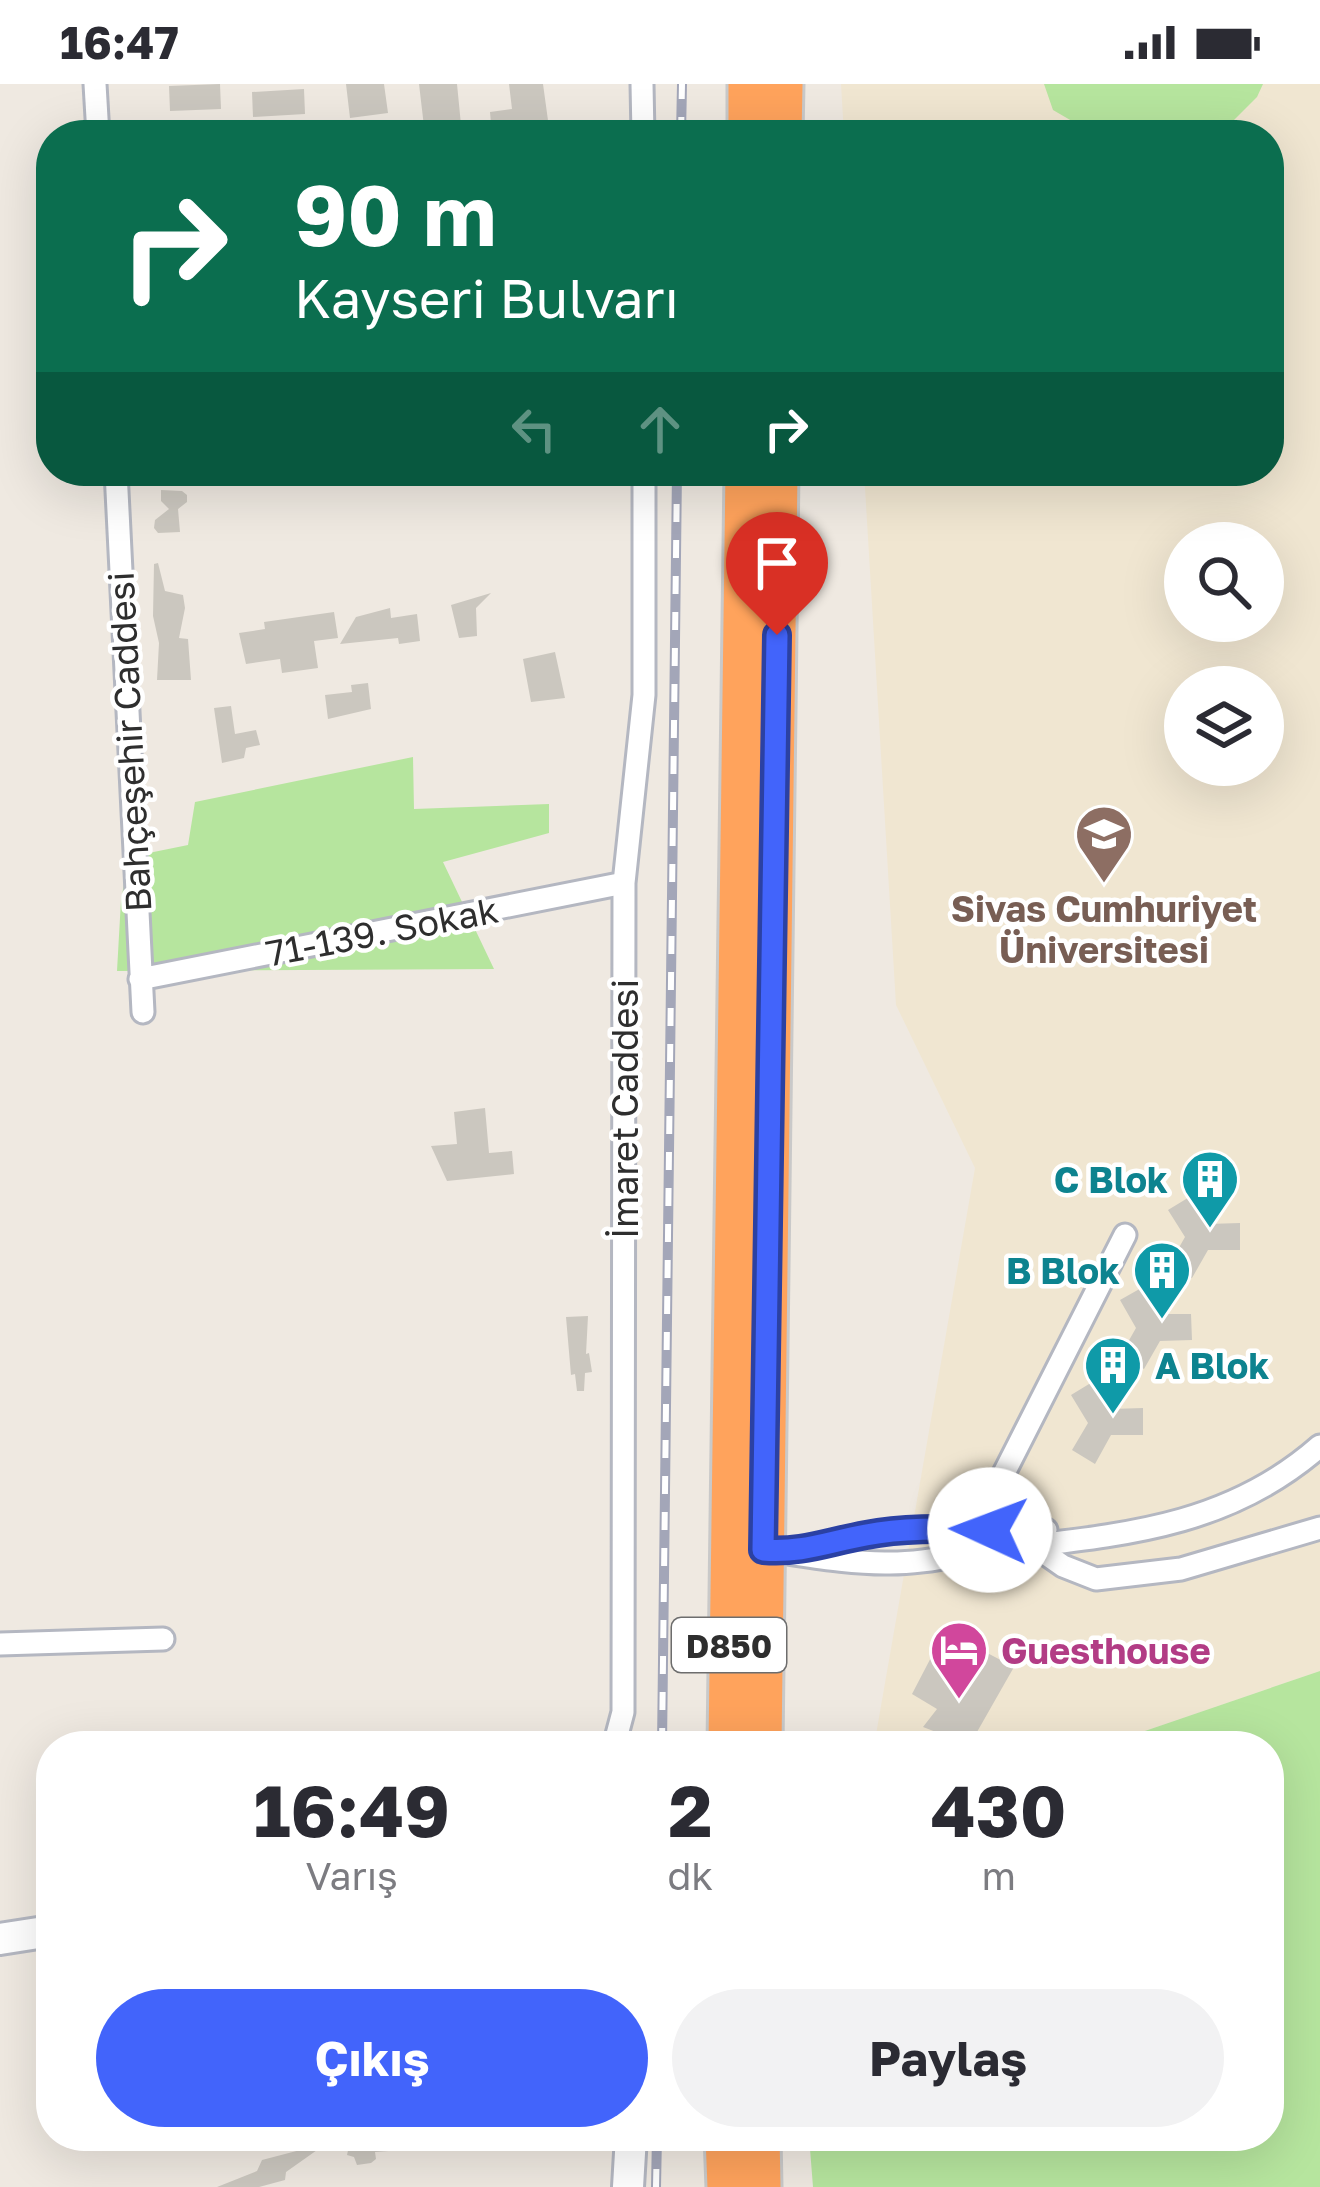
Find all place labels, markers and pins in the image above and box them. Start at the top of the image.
pin [726,512,828,635]
school or university icon: Sivas Cumhuriyet Üniversitesi [1073,803,1135,885]
place label: Sivas Cumhuriyet Üniversitesi [951,887,1257,971]
building icon: C Blok [1179,1148,1241,1230]
place label: C Blok [1054,1158,1168,1201]
building icon: B Blok [1131,1239,1193,1321]
place label: B Blok [1006,1249,1120,1292]
building icon: A Blok [1082,1334,1144,1416]
place label: A Blok [1155,1344,1269,1387]
hotel icon: Guesthouse [928,1619,990,1701]
place label: Guesthouse [1001,1629,1211,1672]

